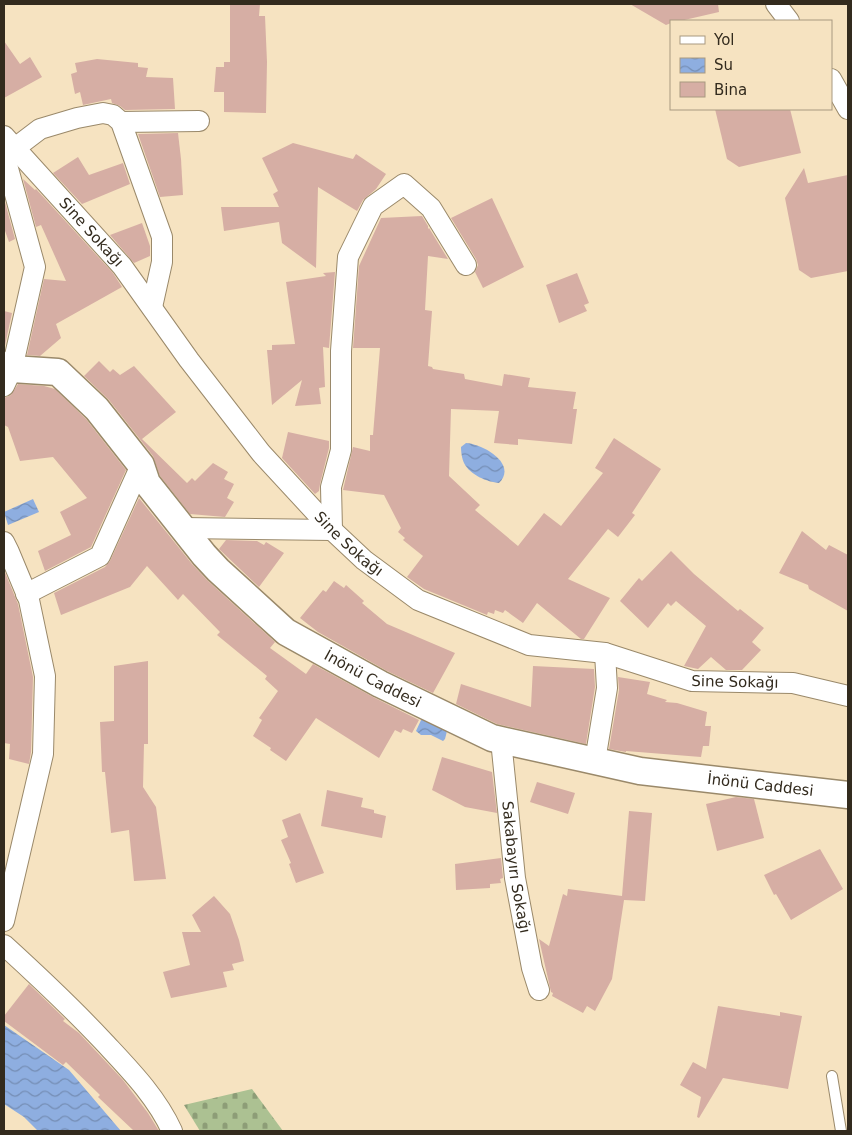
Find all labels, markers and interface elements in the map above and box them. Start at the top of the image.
legend [670,20,832,110]
text: Yol [713,31,735,49]
text: Su [714,56,733,74]
text: Bina [714,81,747,99]
street label: Sine Sokağı [55,194,127,271]
street label: Sine Sokağı [310,508,387,580]
street label: İnönü Caddesi [321,645,424,712]
street label: Sine Sokağı [691,672,779,692]
street label: İnönü Caddesi [706,769,815,800]
street label: Sakabayırı Sokağı [498,800,534,935]

